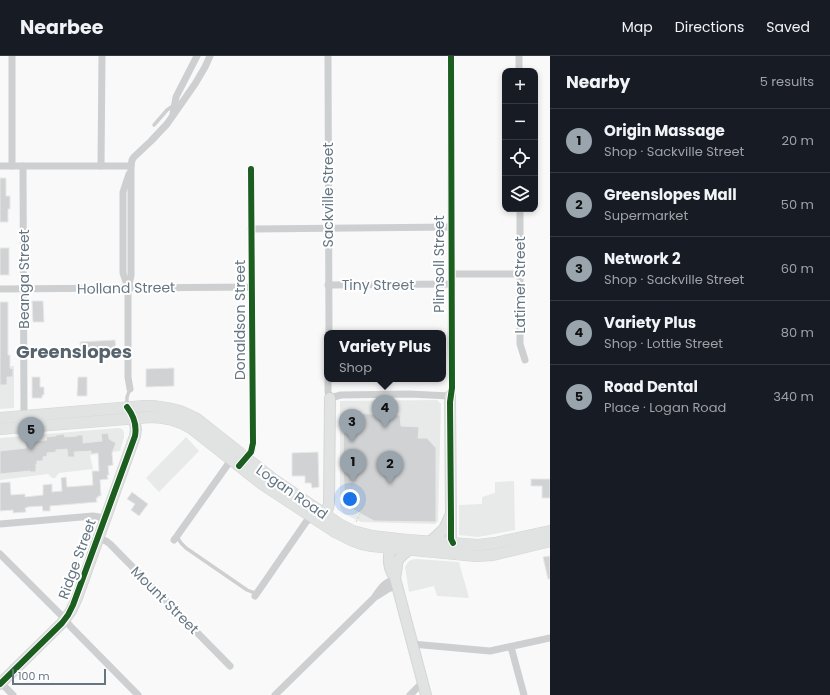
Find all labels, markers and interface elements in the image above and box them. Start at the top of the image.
text: Nearbee [20,14,103,41]
text: Map [622,17,653,37]
text: Directions [675,17,744,37]
text: Saved [766,17,810,37]
map controls [502,68,538,212]
button: + [502,68,538,104]
text: Nearby [566,70,630,94]
text: 5 results [760,72,814,91]
button: − [502,104,538,140]
text: Origin Massage [604,120,725,141]
text: 1 [577,131,581,150]
text: 20 m [781,131,814,150]
button: locate [502,140,538,176]
text: Shop · Sackville Street [604,142,744,161]
street label: Sackville Street [318,143,338,248]
button: layers [502,176,538,212]
text: Greenslopes Mall [604,184,737,205]
text: 2 [575,195,583,214]
text: 50 m [781,195,814,214]
text: Supermarket [604,206,688,225]
street label: Plimsoll Street [429,215,449,313]
street label: Beanga Street [14,229,34,329]
street label: Latimer Street [510,236,530,334]
text: Network 2 [604,248,681,269]
text: 3 [575,259,583,278]
text: 60 m [781,259,814,278]
street label: Donaldson Street [230,260,250,380]
text: Shop · Sackville Street [604,270,744,289]
street label: Tiny Street [342,275,414,295]
street label: Holland Street [77,277,175,299]
text: Variety Plus [604,312,696,333]
text: 4 [575,323,583,342]
text: 80 m [781,323,814,342]
popup [324,330,446,382]
text: Shop · Lottie Street [604,334,723,353]
text: Variety Plus [339,336,431,357]
district label: Greenslopes [16,339,132,364]
text: Shop [339,358,372,377]
text: Road Dental [604,376,698,397]
text: 5 [575,387,583,406]
text: 340 m [773,387,814,406]
pin: 4 [372,395,398,428]
text: Place · Logan Road [604,398,726,417]
pin: 3 [339,409,365,442]
pin: 5 [18,417,44,450]
pin: 1 [340,449,366,482]
pin: 2 [377,451,403,484]
street label: Logan Road [252,460,332,524]
your location [340,489,360,509]
street label: Ridge Street [53,516,101,602]
street label: Mount Street [127,562,203,638]
scale bar [12,667,106,686]
text: 100 m [18,668,50,684]

